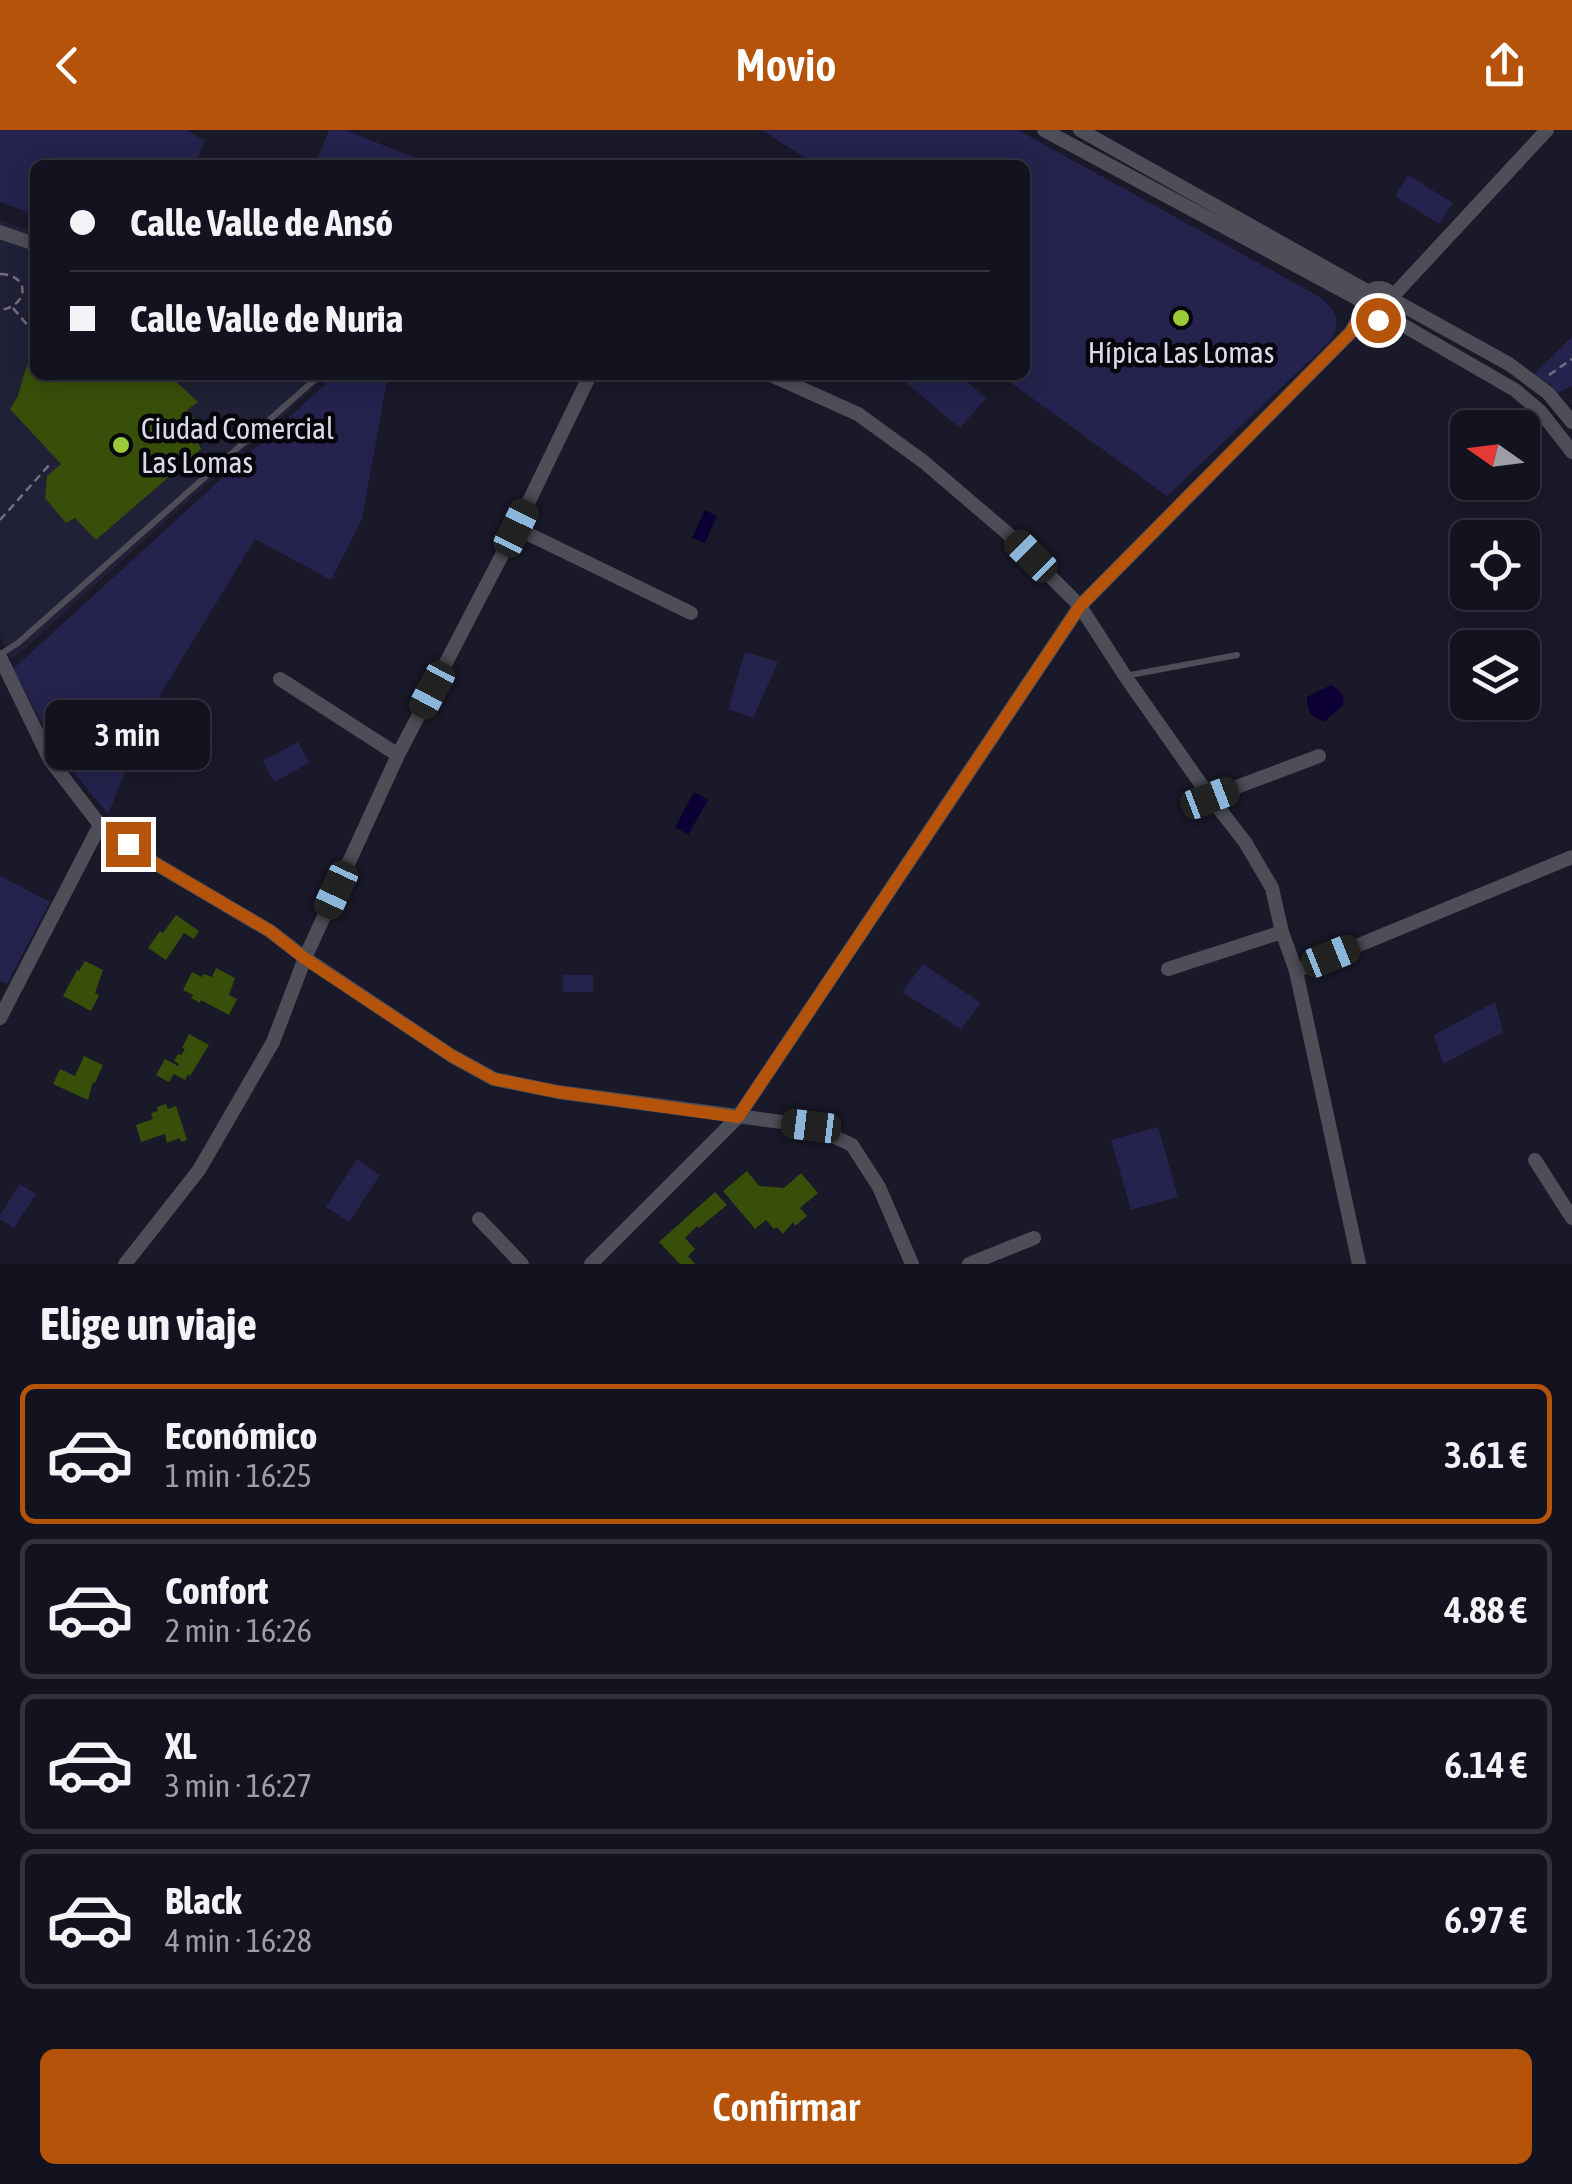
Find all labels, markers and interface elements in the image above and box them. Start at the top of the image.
icon: back [40,38,95,93]
icon: share [1477,38,1532,93]
text: Movio [736,39,836,91]
text: Calle Valle de Ansó [130,201,393,244]
text: Calle Valle de Nuria [130,297,403,340]
route start [1356,298,1401,343]
marker: Hípica Las Lomas [1170,307,1192,329]
place label: Hípica Las Lomas [1088,335,1274,369]
north arrow [1450,410,1540,500]
map controls [1450,410,1540,720]
place label: Ciudad Comercial Las Lomas [141,411,334,479]
marker: Ciudad Comercial Las Lomas [110,434,132,456]
car [489,494,543,562]
button: locate [1450,520,1540,610]
car [999,524,1063,588]
button: layers [1450,630,1540,720]
car [405,656,459,724]
callout: 3 min [46,699,210,769]
text: 3 min [95,716,160,753]
car [1177,773,1243,823]
route end [106,822,151,867]
car [310,856,362,924]
car [1298,931,1364,981]
car [779,1107,843,1145]
text: Elige un viaje [40,1298,257,1350]
icon: car [45,1409,135,1499]
text: Económico [165,1414,317,1457]
text: 3.61 € [1444,1433,1527,1476]
text: 1 min · 16:25 [165,1457,312,1494]
icon: car [45,1564,135,1654]
text: Confort [165,1569,269,1612]
text: 4.88 € [1444,1588,1527,1631]
text: 2 min · 16:26 [165,1612,312,1649]
icon: car [45,1719,135,1809]
text: XL [165,1724,197,1767]
text: 6.14 € [1444,1743,1527,1786]
text: 3 min · 16:27 [165,1767,312,1804]
icon: car [45,1874,135,1964]
text: Black [165,1879,242,1922]
text: 6.97 € [1444,1898,1527,1941]
text: 4 min · 16:28 [165,1922,312,1959]
button: Confirmar [40,2049,1532,2164]

